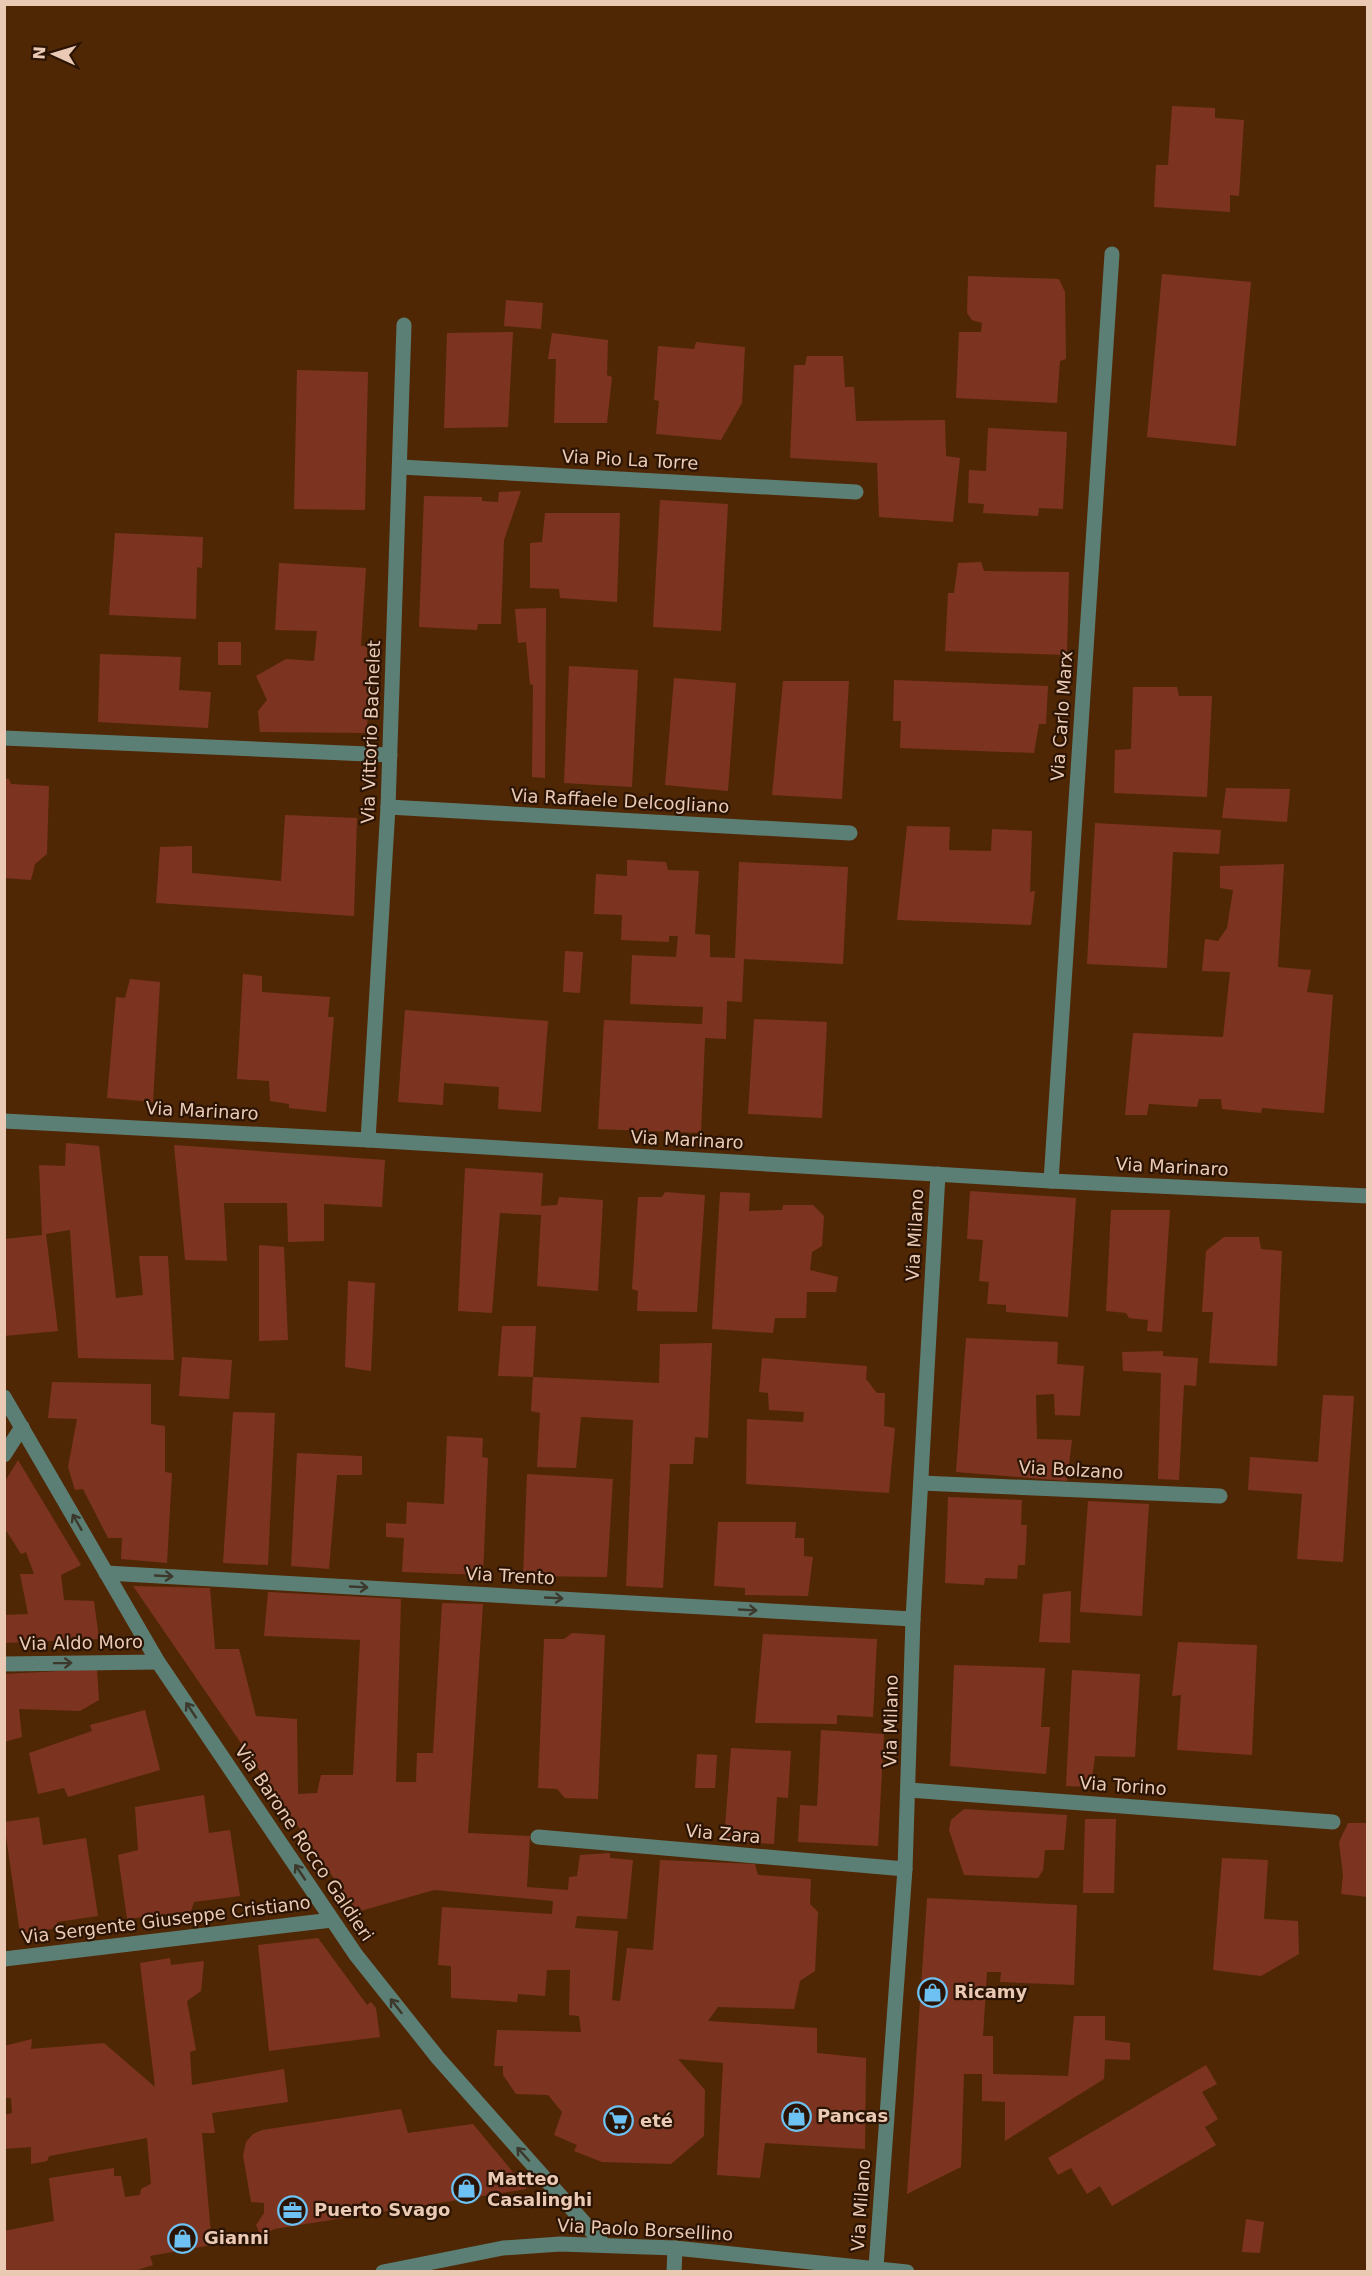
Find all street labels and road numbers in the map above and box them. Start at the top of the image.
street label: Via Pio La Torre [561,445,699,474]
street label: Via Vittorio Bachelet [357,640,384,824]
street label: Via Carlo Marx [1046,650,1077,782]
street label: Via Raffaele Delcogliano [510,784,730,817]
street label: Via Marinaro [145,1097,259,1124]
street label: Via Marinaro [630,1126,744,1153]
street label: Via Marinaro [1115,1153,1229,1180]
street label: Via Milano [902,1188,927,1282]
street label: Via Bolzano [1018,1456,1124,1483]
street label: Via Trento [465,1563,555,1588]
street label: Via Aldo Moro [19,1631,143,1654]
street label: Via Milano [879,1674,902,1767]
street label: Via Barone Rocco Galdieri [231,1741,378,1945]
street label: Via Torino [1079,1772,1167,1799]
street label: Via Zara [685,1820,762,1847]
street label: Via Sergente Giuseppe Cristiano [20,1891,312,1948]
street label: Via Milano [847,2158,874,2252]
street label: Via Paolo Borsellino [557,2214,734,2245]

